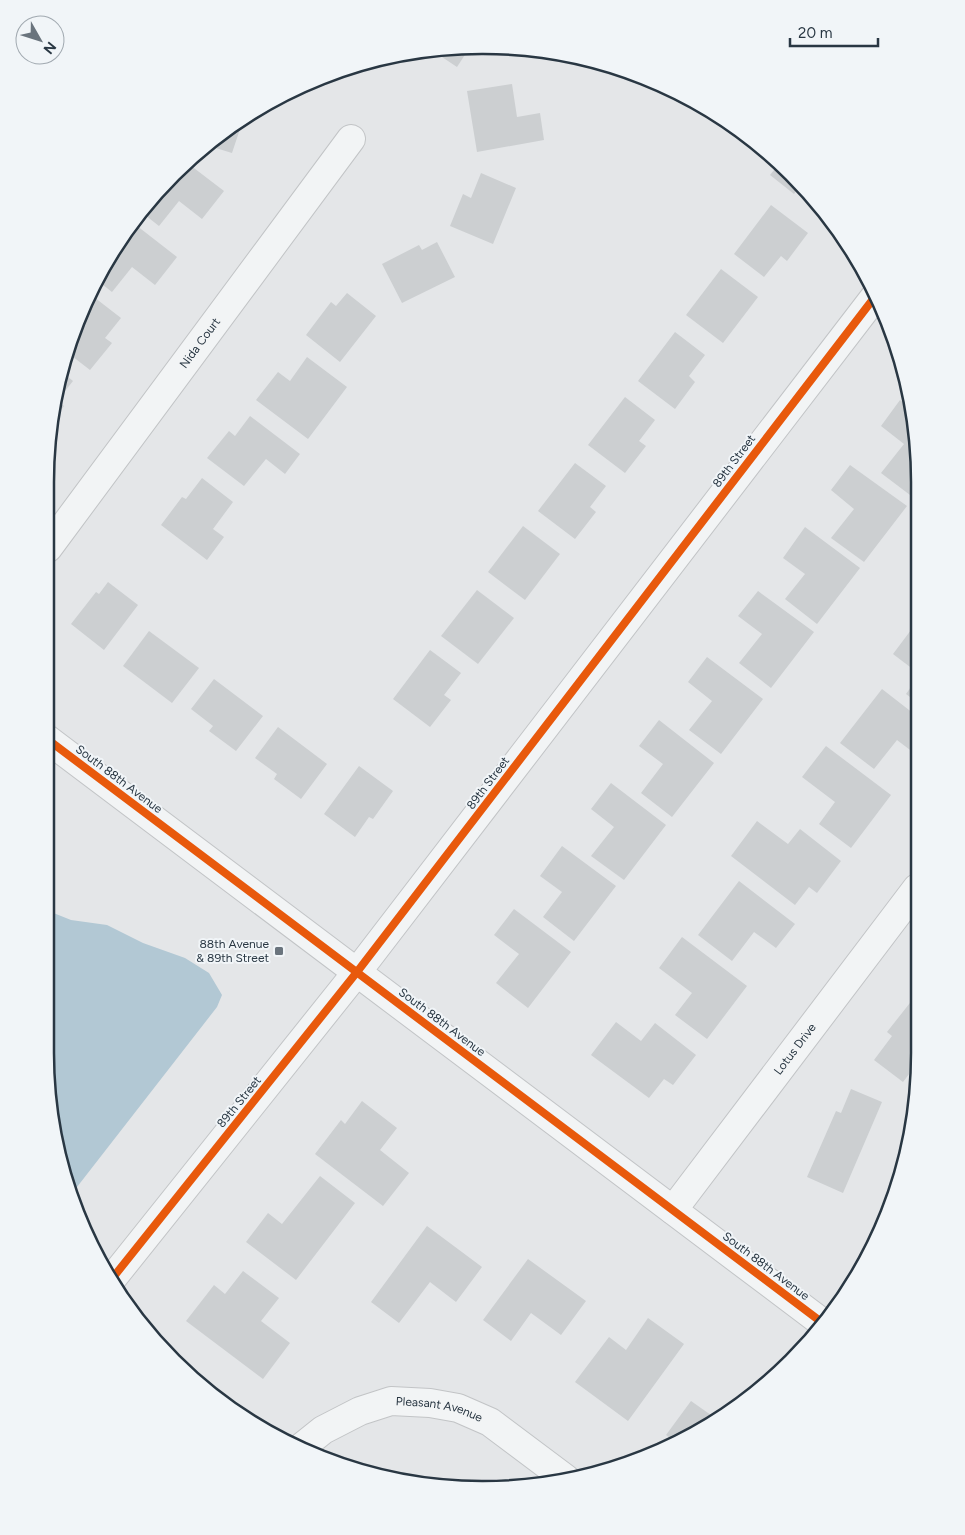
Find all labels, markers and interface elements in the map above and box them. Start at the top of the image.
north arrow [15,15,65,65]
scale bar [790,15,878,47]
text: 20 m [798,24,832,42]
text: N [40,38,60,57]
street label: Nida Court [177,315,223,371]
street label: 89th Street [710,432,759,490]
street label: South 88th Avenue [73,742,165,816]
street label: 89th Street [464,754,513,812]
place label: 88th Avenue & 89th Street [196,937,269,965]
marker: 88th Avenue & 89th Street [273,945,285,957]
street label: South 88th Avenue [396,985,488,1059]
street label: Lotus Drive [771,1020,819,1077]
street label: 89th Street [214,1073,264,1130]
street label: South 88th Avenue [720,1229,812,1303]
street label: Pleasant Avenue [395,1394,485,1425]

